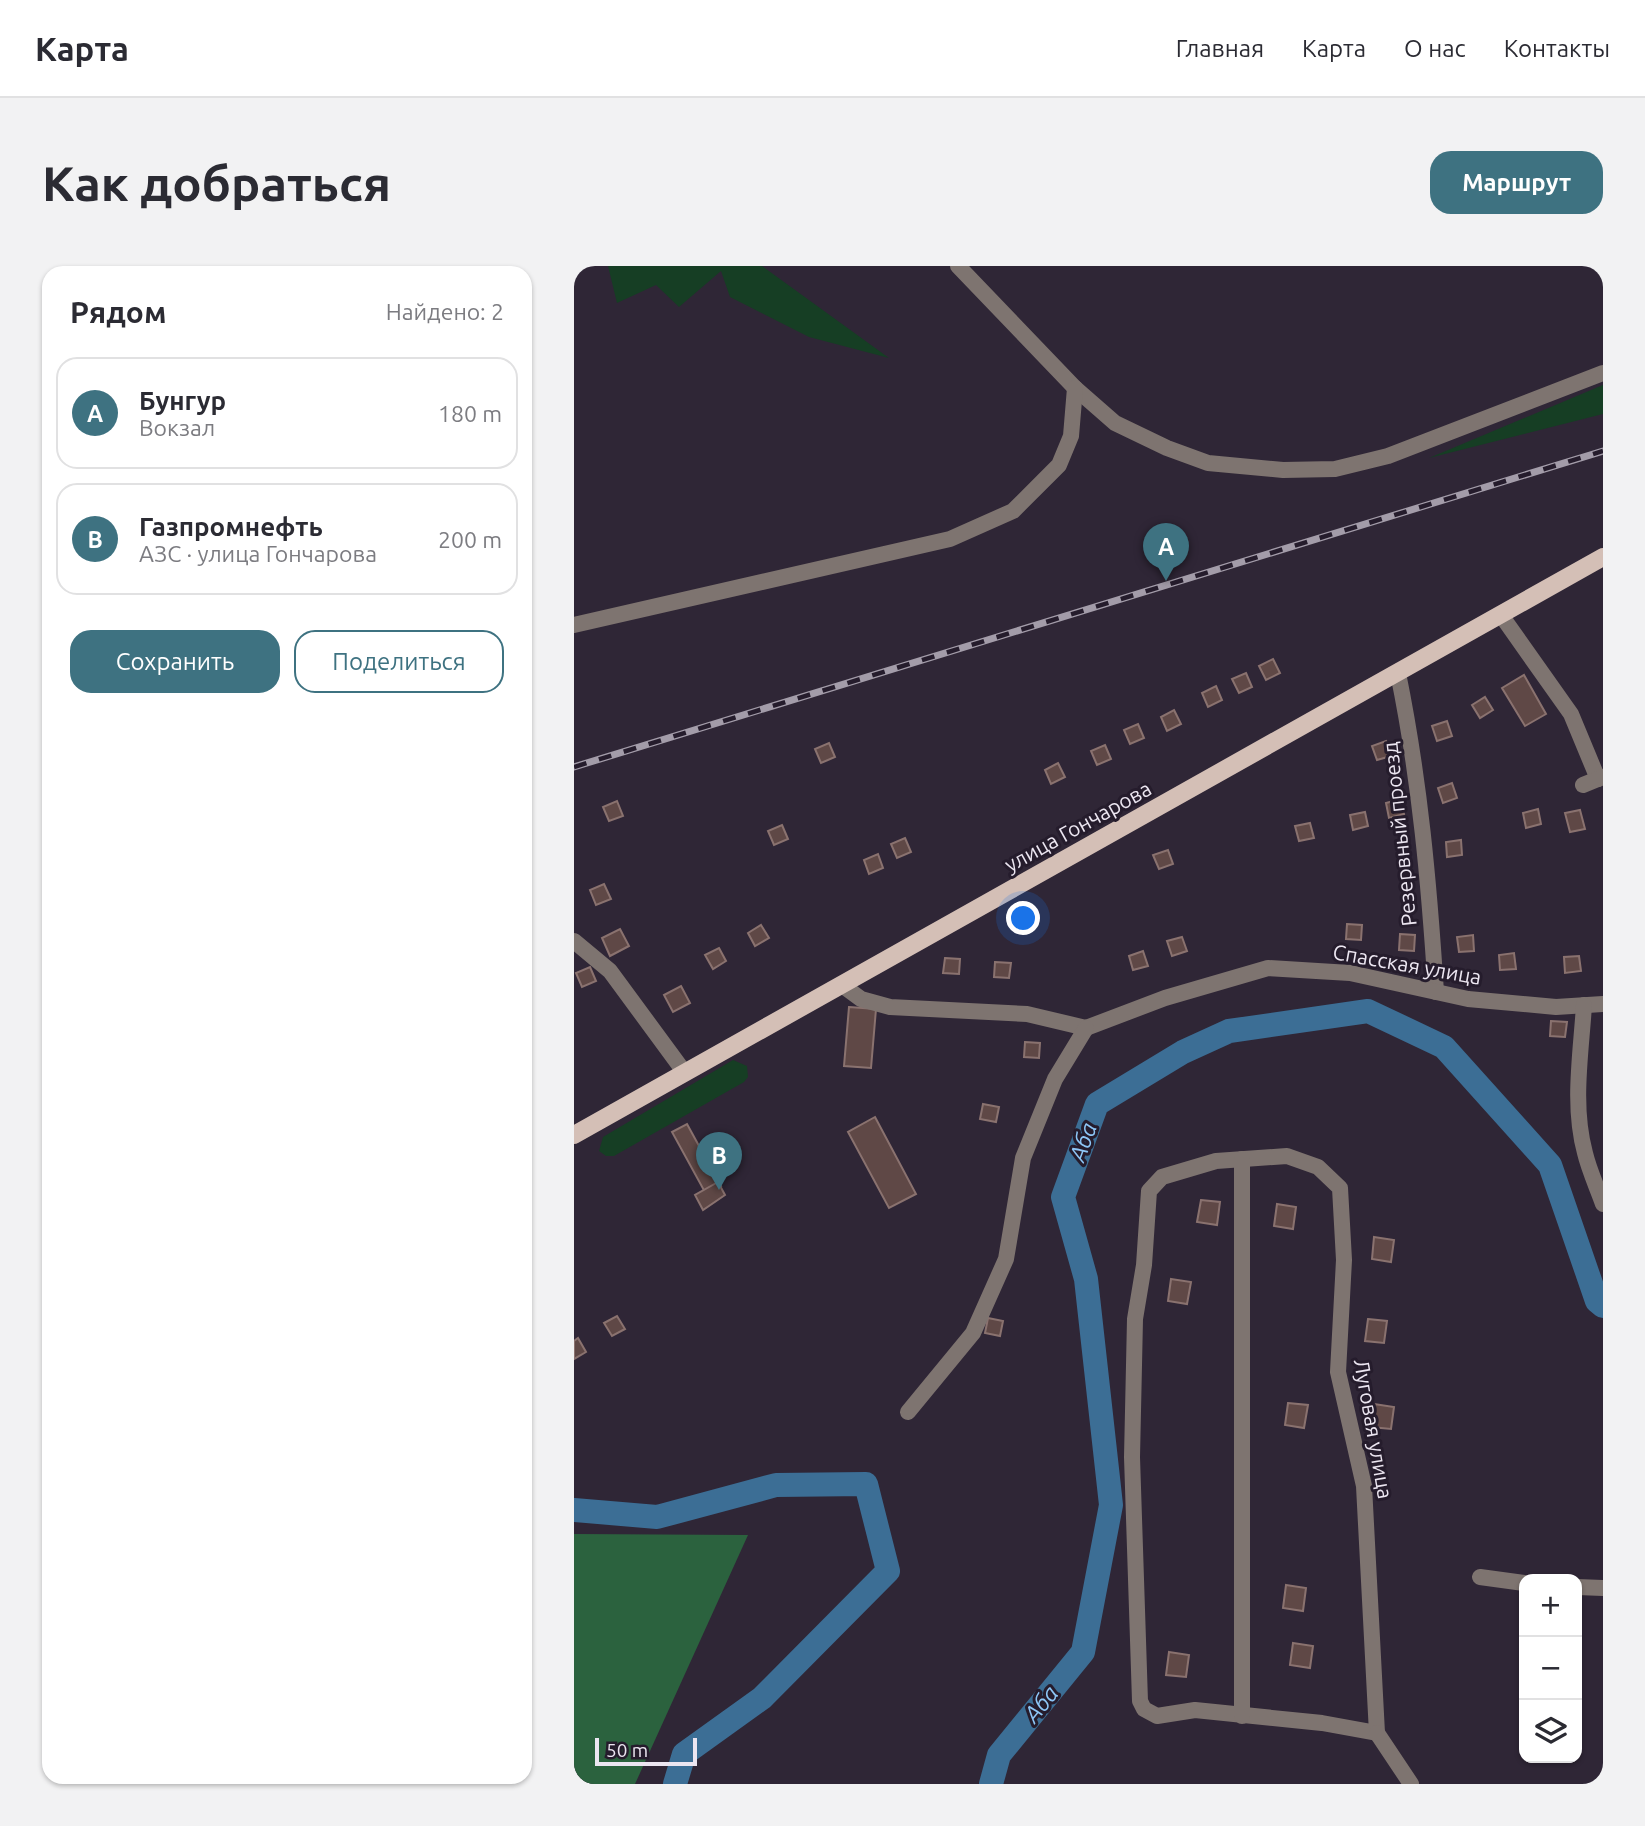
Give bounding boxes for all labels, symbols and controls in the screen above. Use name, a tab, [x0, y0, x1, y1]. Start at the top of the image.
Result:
text: Карта	[35, 30, 129, 67]
text: Главная	[1176, 35, 1264, 62]
text: Карта	[1302, 35, 1366, 62]
text: О нас	[1404, 35, 1466, 62]
text: Контакты	[1504, 35, 1610, 62]
button: Маршрут	[1430, 151, 1603, 214]
text: Как добраться	[42, 155, 391, 210]
text: Рядом	[70, 295, 166, 329]
text: Найдено: 2	[386, 299, 504, 324]
text: Бунгур	[139, 386, 226, 415]
text: A	[87, 401, 103, 426]
text: 180 m	[438, 401, 502, 426]
text: Вокзал	[139, 415, 215, 440]
text: Газпромнефть	[139, 512, 323, 541]
pin: A	[1143, 523, 1189, 581]
text: B	[87, 527, 103, 552]
text: 200 m	[438, 527, 502, 552]
text: АЗС · улица Гончарова	[139, 541, 377, 566]
button: Сохранить	[70, 630, 280, 693]
button: Поделиться	[294, 630, 504, 693]
street label: Резервный проезд	[1377, 741, 1421, 927]
street label: улица Гончарова	[1000, 776, 1155, 876]
your location	[1006, 901, 1040, 935]
street label: Спасская улица	[1331, 939, 1483, 989]
water label: Аба	[1064, 1119, 1101, 1166]
pin: B	[696, 1132, 742, 1190]
street label: Луговая улица	[1350, 1357, 1398, 1501]
map controls	[1519, 1574, 1582, 1763]
button: +	[1519, 1574, 1582, 1637]
button: −	[1519, 1637, 1582, 1700]
water label: Аба	[1018, 1681, 1063, 1728]
button: layers	[1519, 1700, 1582, 1763]
scale bar	[595, 1735, 696, 1767]
text: 50 m	[606, 1739, 648, 1761]

